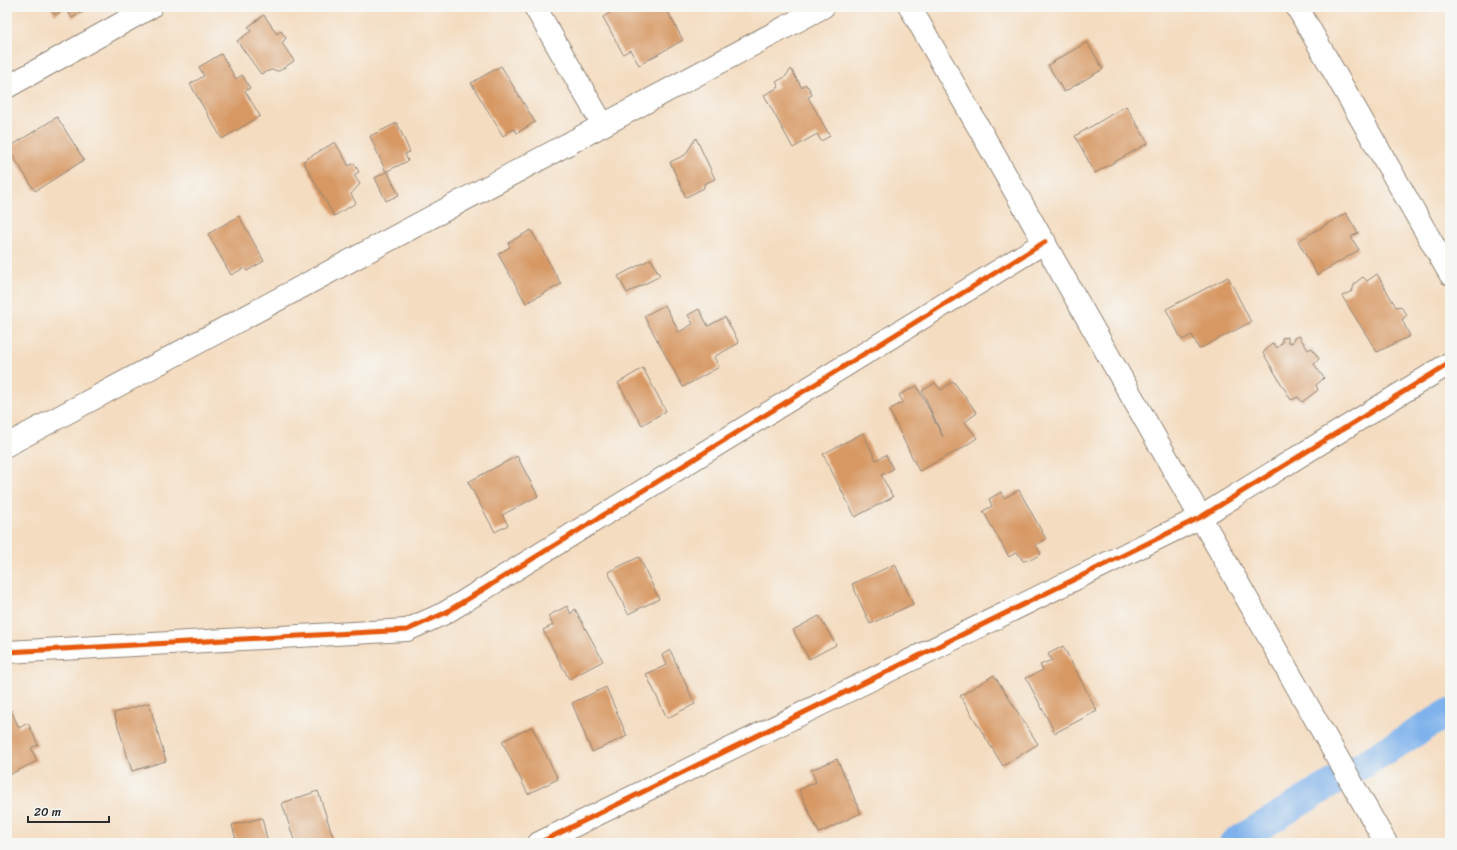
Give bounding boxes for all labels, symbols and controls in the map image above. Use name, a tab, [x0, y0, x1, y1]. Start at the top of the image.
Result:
scale bar	[28, 798, 109, 824]
text: 20 m	[34, 801, 61, 823]

